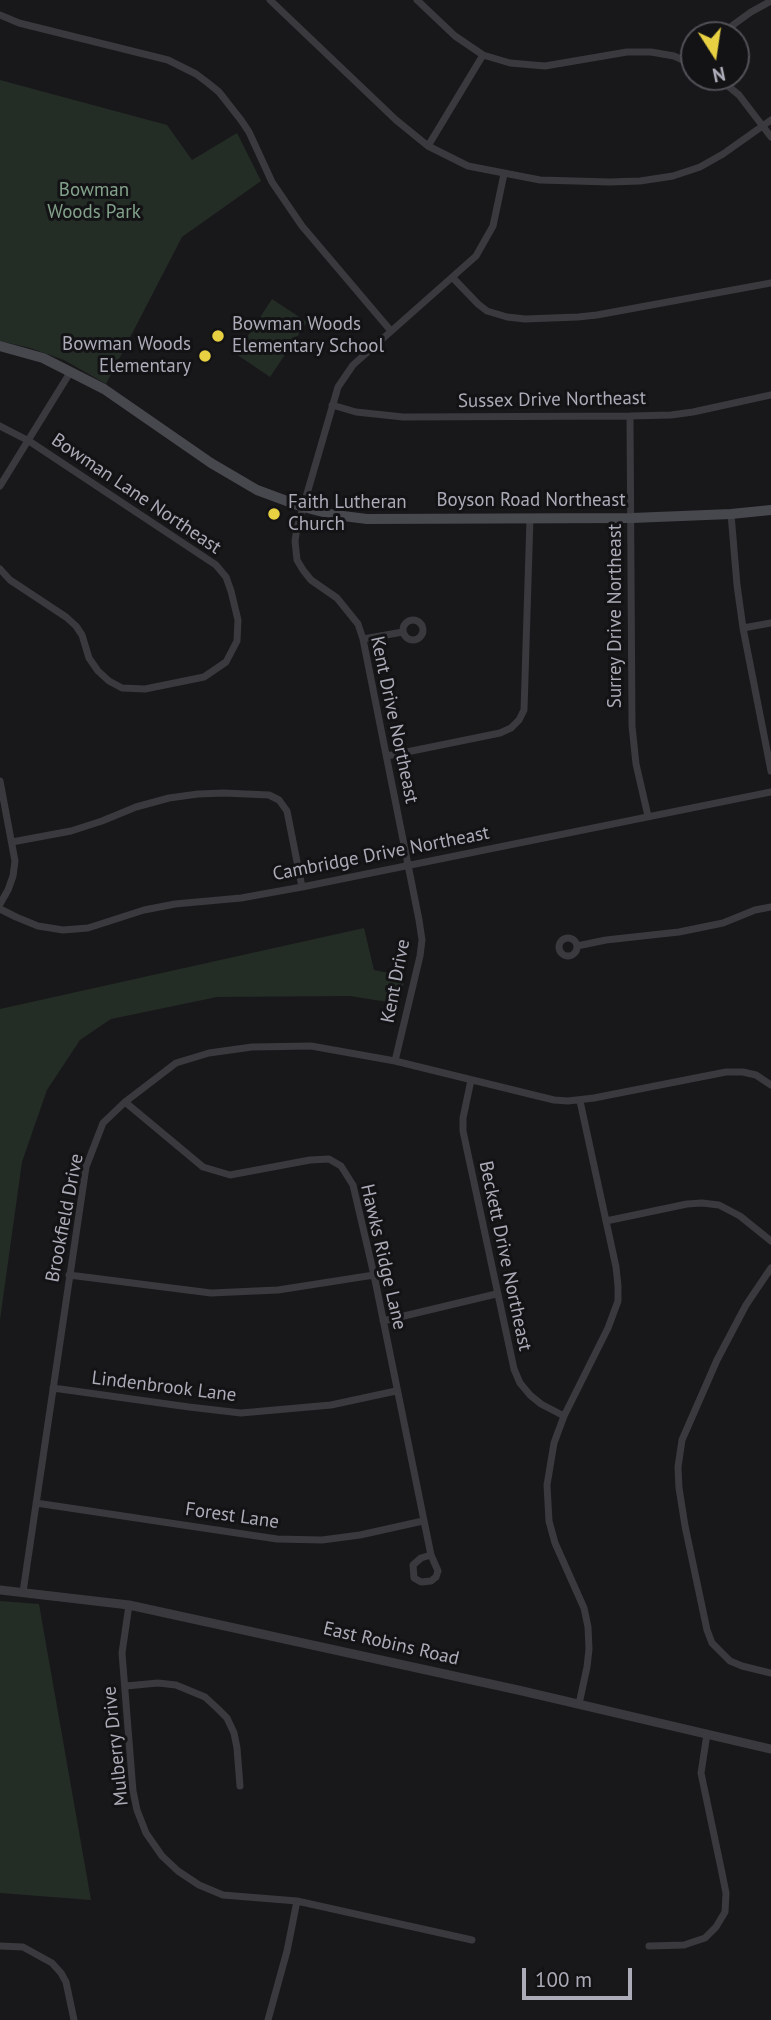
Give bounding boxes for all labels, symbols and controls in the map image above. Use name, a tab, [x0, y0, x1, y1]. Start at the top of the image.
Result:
north arrow	[680, 21, 750, 91]
text: N	[710, 62, 728, 88]
park label: Bowman Woods Park	[47, 180, 141, 224]
place label: Bowman Woods Elementary School	[232, 314, 384, 358]
marker: Bowman Woods Elementary School	[210, 328, 226, 344]
place label: Bowman Woods Elementary	[62, 334, 191, 378]
marker: Bowman Woods Elementary	[197, 348, 213, 364]
street label: Sussex Drive Northeast	[458, 387, 646, 413]
street label: Bowman Lane Northeast	[47, 429, 225, 559]
street label: Boyson Road Northeast	[436, 490, 626, 512]
place label: Faith Lutheran Church	[288, 492, 407, 536]
marker: Faith Lutheran Church	[266, 506, 282, 522]
street label: Surrey Drive Northeast	[605, 524, 627, 708]
street label: Kent Drive Northeast	[365, 634, 423, 806]
street label: Cambridge Drive Northeast	[271, 822, 491, 886]
street label: Kent Drive	[377, 937, 415, 1025]
street label: Brookfield Drive	[41, 1152, 89, 1284]
street label: Beckett Drive Northeast	[474, 1159, 536, 1353]
street label: Hawks Ridge Lane	[355, 1182, 411, 1332]
street label: Lindenbrook Lane	[90, 1367, 238, 1407]
street label: Forest Lane	[184, 1498, 280, 1534]
street label: East Robins Road	[321, 1617, 461, 1671]
street label: Mulberry Drive	[98, 1685, 134, 1807]
scale bar	[526, 1954, 636, 1998]
text: 100 m	[535, 1966, 592, 1993]

